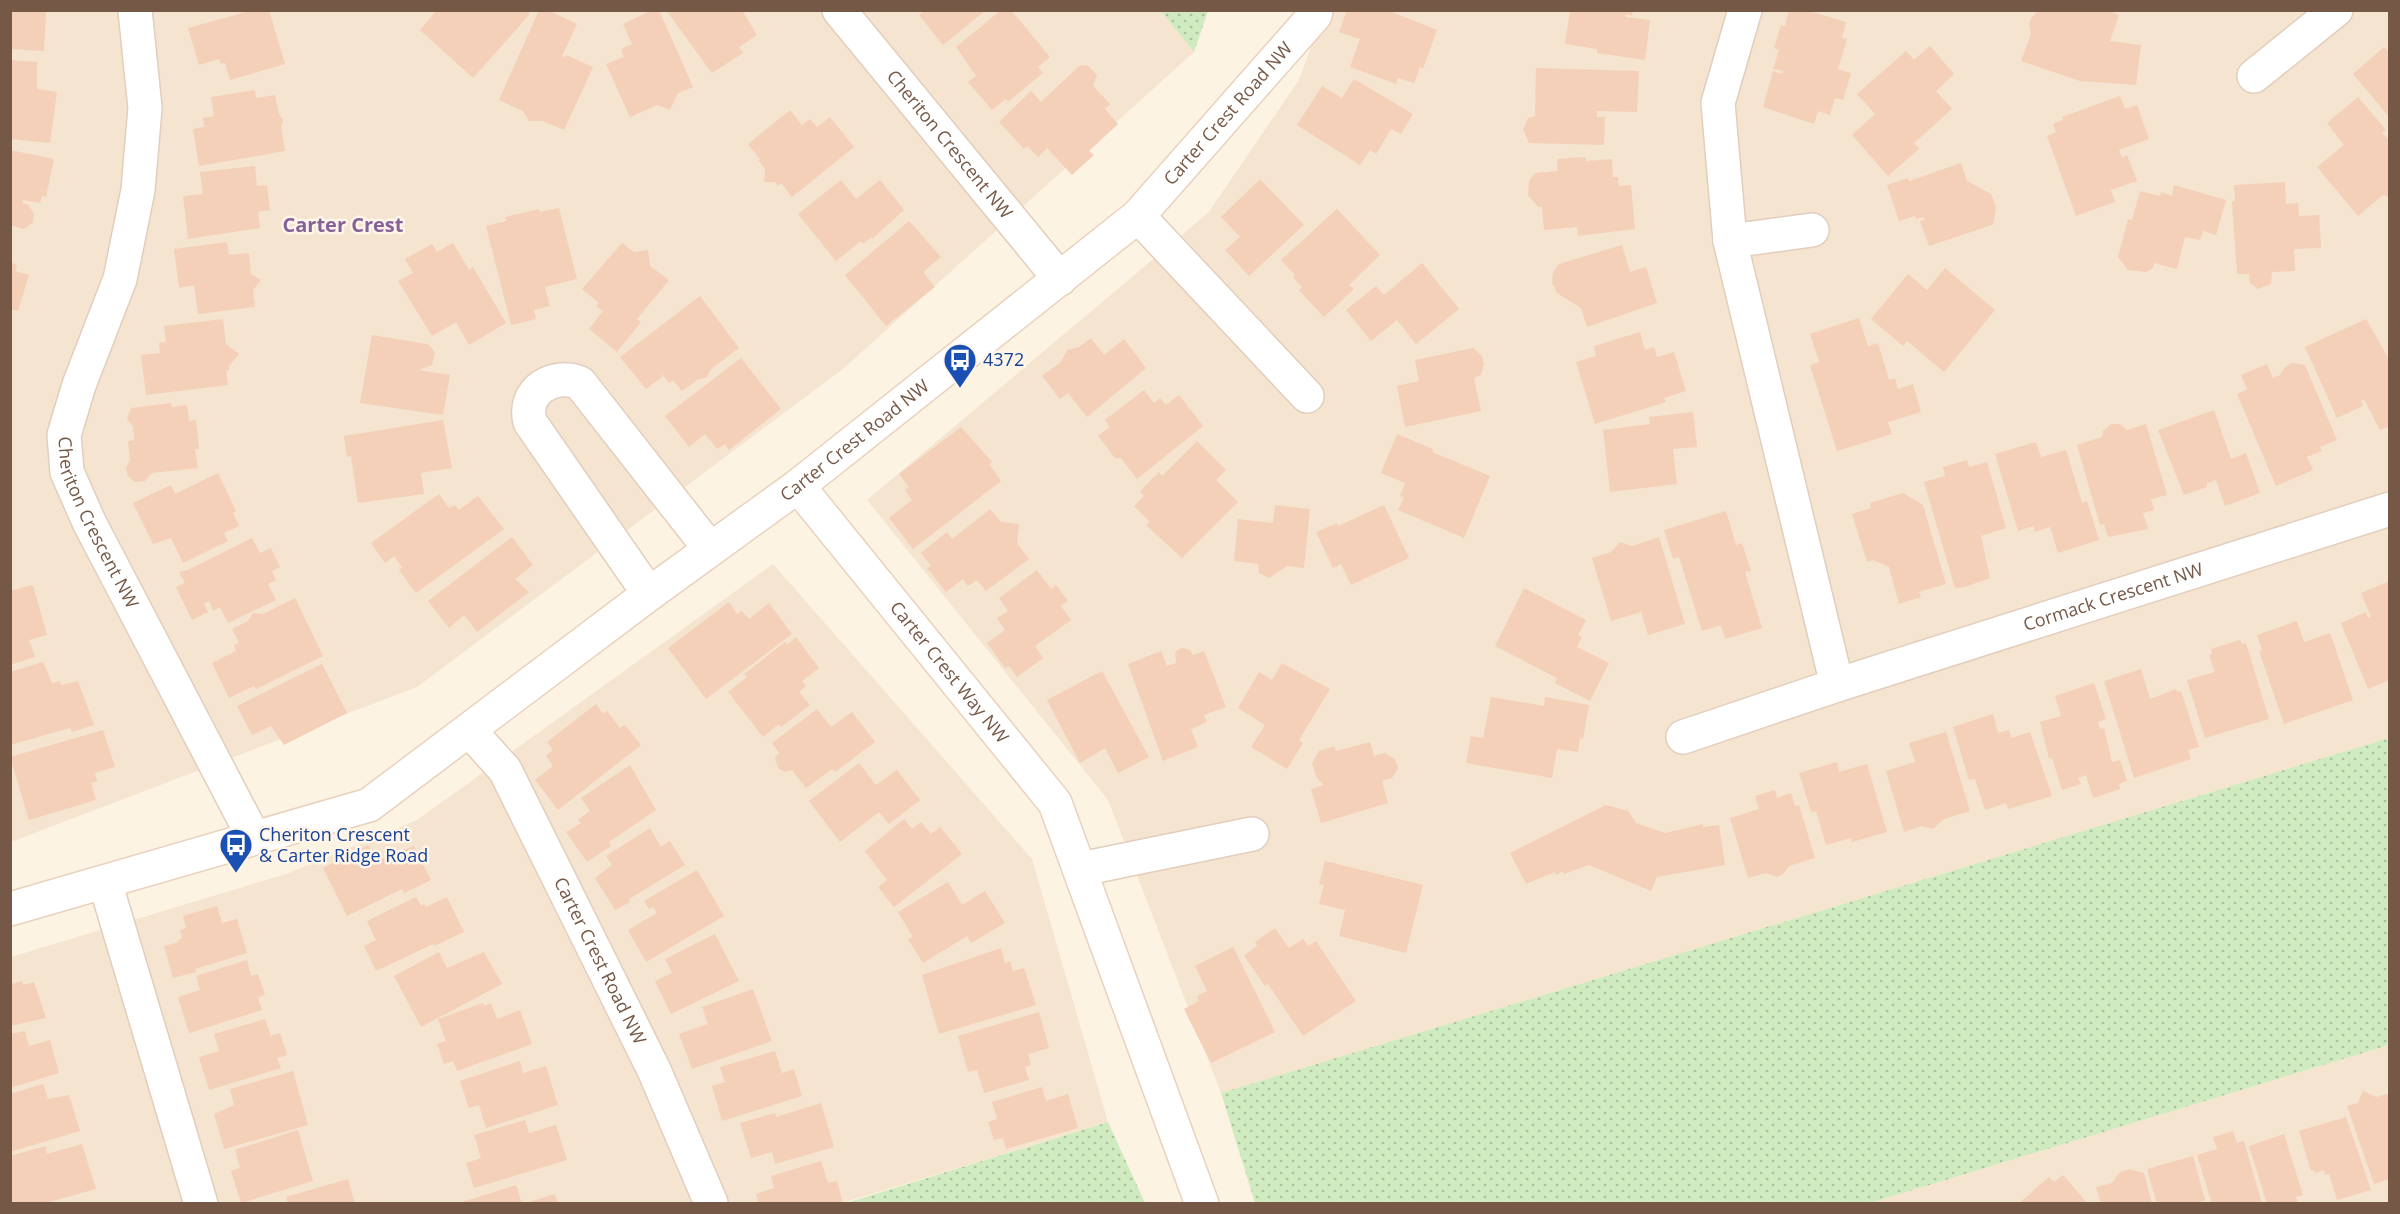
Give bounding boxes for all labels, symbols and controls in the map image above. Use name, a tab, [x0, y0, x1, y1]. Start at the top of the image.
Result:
street label: Carter Crest Road NW	[1158, 36, 1297, 190]
street label: Cheriton Crescent NW	[882, 64, 1019, 224]
district label: Carter Crest	[283, 211, 404, 238]
bus stop icon: 4372	[942, 342, 978, 389]
place label: 4372	[983, 347, 1024, 371]
street label: Carter Crest Road NW	[775, 373, 934, 506]
street label: Cheriton Crescent NW	[53, 436, 145, 612]
street label: Cormack Crescent NW	[2020, 556, 2206, 636]
street label: Carter Crest Way NW	[885, 596, 1015, 748]
place label: Cheriton Crescent & Carter Ridge Road	[259, 822, 428, 867]
bus stop icon: Cheriton Crescent & Carter Ridge Road	[218, 827, 254, 874]
street label: Carter Crest Road NW	[549, 873, 652, 1048]

